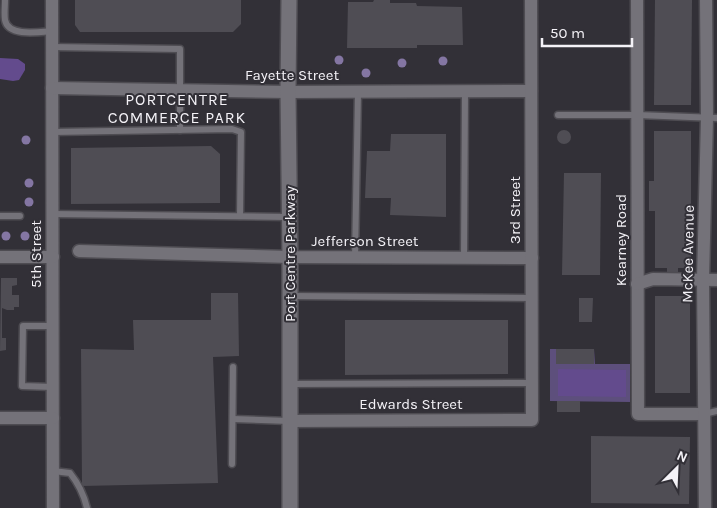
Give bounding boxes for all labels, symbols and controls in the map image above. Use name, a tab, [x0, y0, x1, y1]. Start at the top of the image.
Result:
scale bar	[542, 15, 632, 47]
text: 50 m	[550, 24, 585, 42]
street label: Fayette Street	[245, 66, 339, 84]
district label: PORTCENTRE COMMERCE PARK	[108, 90, 246, 127]
street label: 3rd Street	[506, 176, 524, 244]
street label: Port Centre Parkway	[281, 186, 299, 322]
street label: Kearney Road	[612, 194, 630, 286]
street label: McKee Avenue	[678, 205, 698, 303]
street label: 5th Street	[27, 220, 45, 288]
street label: Jefferson Street	[311, 232, 419, 250]
street label: Edwards Street	[359, 395, 463, 413]
north arrow	[652, 443, 702, 493]
text: N	[674, 447, 690, 466]

